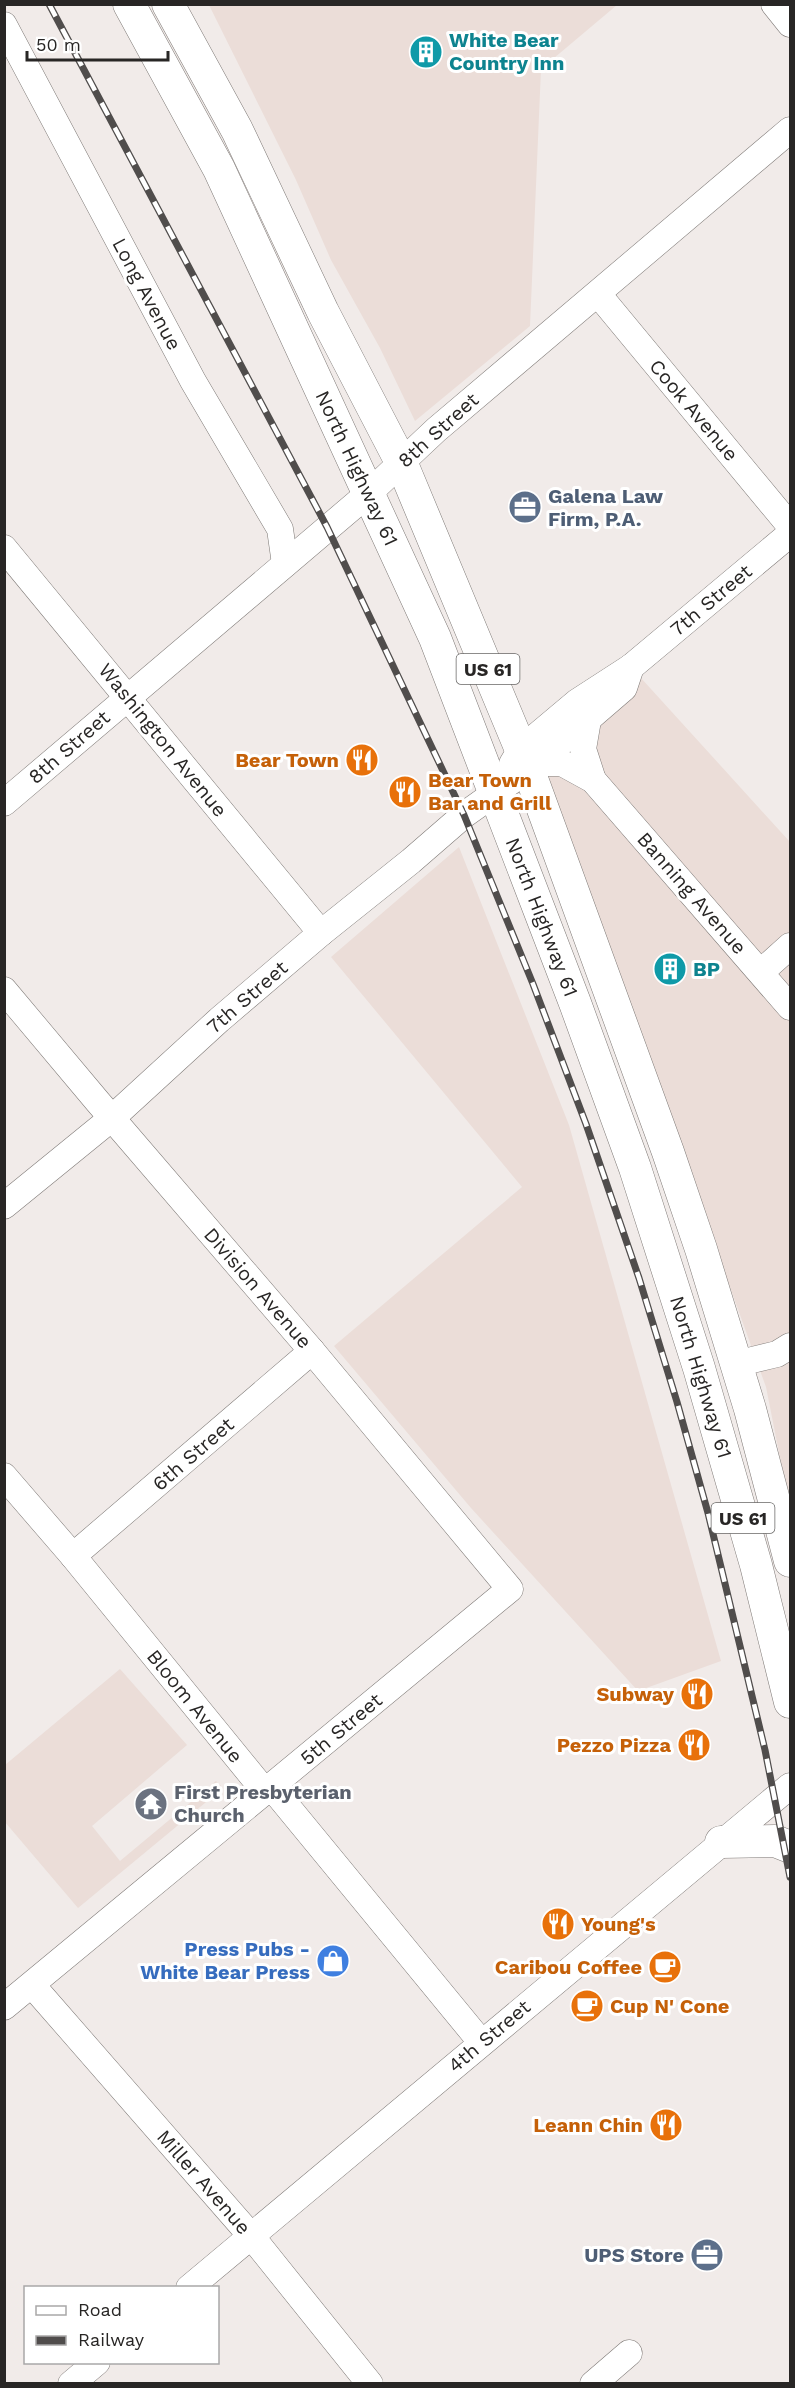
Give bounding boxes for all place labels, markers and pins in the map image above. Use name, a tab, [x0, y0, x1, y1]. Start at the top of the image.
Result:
place label: White Bear Country Inn	[449, 28, 564, 75]
building icon: White Bear Country Inn	[408, 34, 444, 70]
place label: Galena Law Firm, P.A.	[548, 484, 663, 531]
office icon: Galena Law Firm, P.A.	[507, 489, 543, 525]
restaurant icon: Bear Town	[344, 742, 380, 778]
place label: Bear Town	[235, 748, 339, 772]
place label: Bear Town Bar and Grill	[428, 768, 552, 815]
restaurant icon: Bear Town Bar and Grill	[387, 774, 423, 810]
building icon: BP	[652, 951, 688, 987]
place label: BP	[693, 957, 720, 981]
restaurant icon: Subway	[679, 1676, 715, 1712]
place label: Subway	[596, 1682, 675, 1706]
restaurant icon: Pezzo Pizza	[676, 1727, 712, 1763]
place label: Pezzo Pizza	[557, 1733, 671, 1757]
place label: First Presbyterian Church	[174, 1780, 352, 1827]
temple icon: First Presbyterian Church	[133, 1786, 169, 1822]
restaurant icon: Young's	[540, 1906, 576, 1942]
place label: Young's	[581, 1912, 656, 1936]
place label: Press Pubs - White Bear Press	[140, 1937, 310, 1984]
shop icon: Press Pubs - White Bear Press	[315, 1943, 351, 1979]
cafe icon: Caribou Coffee	[647, 1949, 683, 1985]
place label: Caribou Coffee	[495, 1955, 642, 1979]
cafe icon: Cup N' Cone	[569, 1988, 605, 2024]
place label: Cup N' Cone	[610, 1994, 729, 2018]
restaurant icon: Leann Chin	[648, 2107, 684, 2143]
place label: Leann Chin	[533, 2113, 643, 2137]
office icon: UPS Store	[689, 2237, 725, 2273]
place label: UPS Store	[584, 2243, 684, 2267]

